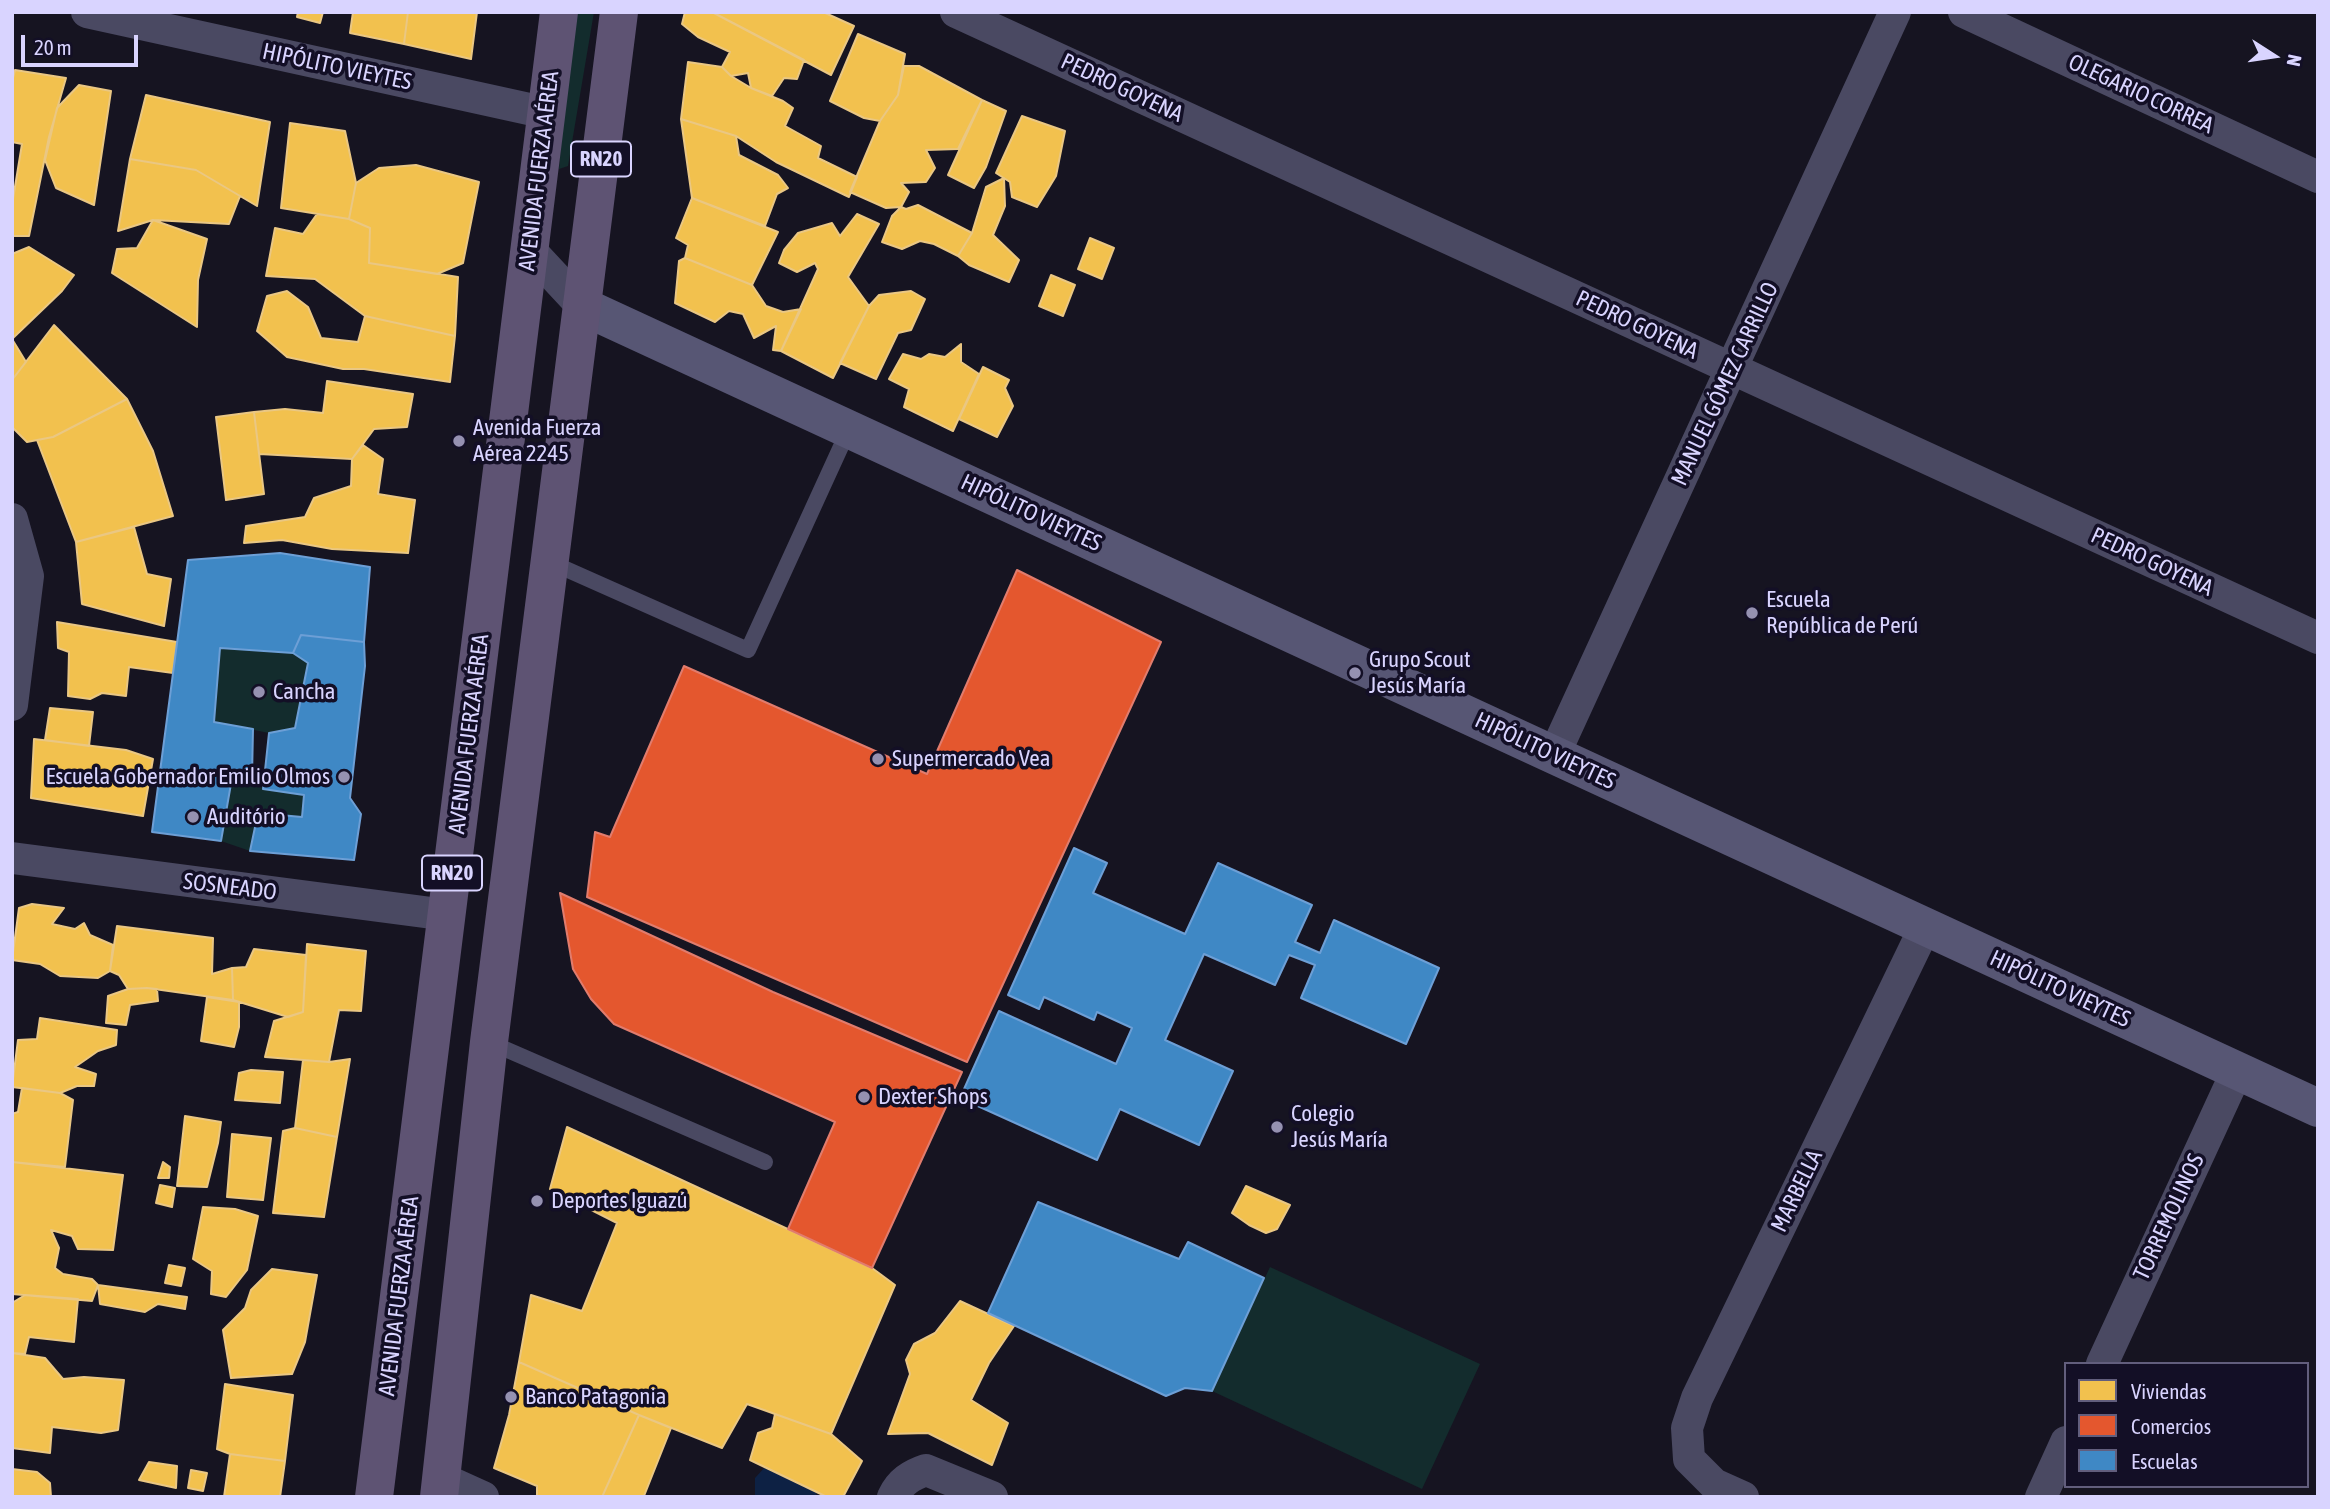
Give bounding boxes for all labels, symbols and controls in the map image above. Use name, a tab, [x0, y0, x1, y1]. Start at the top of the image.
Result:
scale bar	[24, 21, 142, 65]
north arrow	[2239, 21, 2309, 91]
text: 20 m	[34, 35, 72, 59]
street label: HIPÓLITO VIEYTES	[260, 38, 414, 96]
street label: PEDRO GOYENA	[1057, 48, 1187, 128]
street label: OLEGARIO CORREA	[2064, 48, 2218, 140]
text: N	[2283, 53, 2306, 68]
street label: AVENIDA FUERZA AÉREA	[513, 69, 565, 273]
road number: RN20	[571, 142, 631, 176]
street label: MANUEL GÓMEZ CARRILLO	[1666, 278, 1784, 490]
street label: PEDRO GOYENA	[1572, 285, 1702, 365]
place label: Avenida Fuerza Aérea 2245	[473, 414, 602, 468]
marker: Avenida Fuerza Aérea 2245	[451, 433, 467, 449]
street label: HIPÓLITO VIEYTES	[956, 468, 1106, 558]
street label: PEDRO GOYENA	[2087, 522, 2217, 602]
place label: Escuela República de Perú	[1766, 586, 1918, 640]
marker: Escuela República de Perú	[1744, 605, 1760, 621]
street label: AVENIDA FUERZA AÉREA	[443, 632, 495, 836]
place label: Grupo Scout Jesús María	[1369, 646, 1471, 700]
marker: Grupo Scout Jesús María	[1347, 665, 1363, 681]
place label: Cancha	[273, 678, 336, 706]
marker: Cancha	[251, 684, 267, 700]
street label: HIPÓLITO VIEYTES	[1470, 706, 1620, 796]
place label: Supermercado Vea	[892, 745, 1050, 773]
marker: Supermercado Vea	[870, 751, 886, 767]
place label: Escuela Gobernador Emilio Olmos	[45, 763, 330, 791]
marker: Escuela Gobernador Emilio Olmos	[336, 769, 352, 785]
place label: Auditório	[207, 803, 286, 831]
marker: Auditório	[185, 809, 201, 825]
road number: RN20	[422, 856, 482, 890]
street label: SOSNEADO	[182, 868, 278, 906]
street label: HIPÓLITO VIEYTES	[1985, 944, 2135, 1034]
place label: Dexter Shops	[878, 1083, 988, 1111]
marker: Dexter Shops	[856, 1089, 872, 1105]
place label: Colegio Jesús María	[1291, 1100, 1388, 1154]
marker: Colegio Jesús María	[1269, 1119, 1285, 1135]
street label: MARBELLA	[1765, 1145, 1829, 1237]
street label: TORREMOLINOS	[2128, 1149, 2210, 1285]
place label: Deportes Iguazú	[551, 1187, 688, 1215]
marker: Deportes Iguazú	[529, 1193, 545, 1209]
street label: AVENIDA FUERZA AÉREA	[373, 1194, 425, 1398]
legend	[2064, 1362, 2309, 1488]
text: Viviendas	[2131, 1379, 2206, 1403]
place label: Banco Patagonia	[525, 1383, 666, 1411]
marker: Banco Patagonia	[503, 1389, 519, 1405]
text: Comercios	[2131, 1414, 2211, 1438]
text: Escuelas	[2131, 1449, 2198, 1473]

